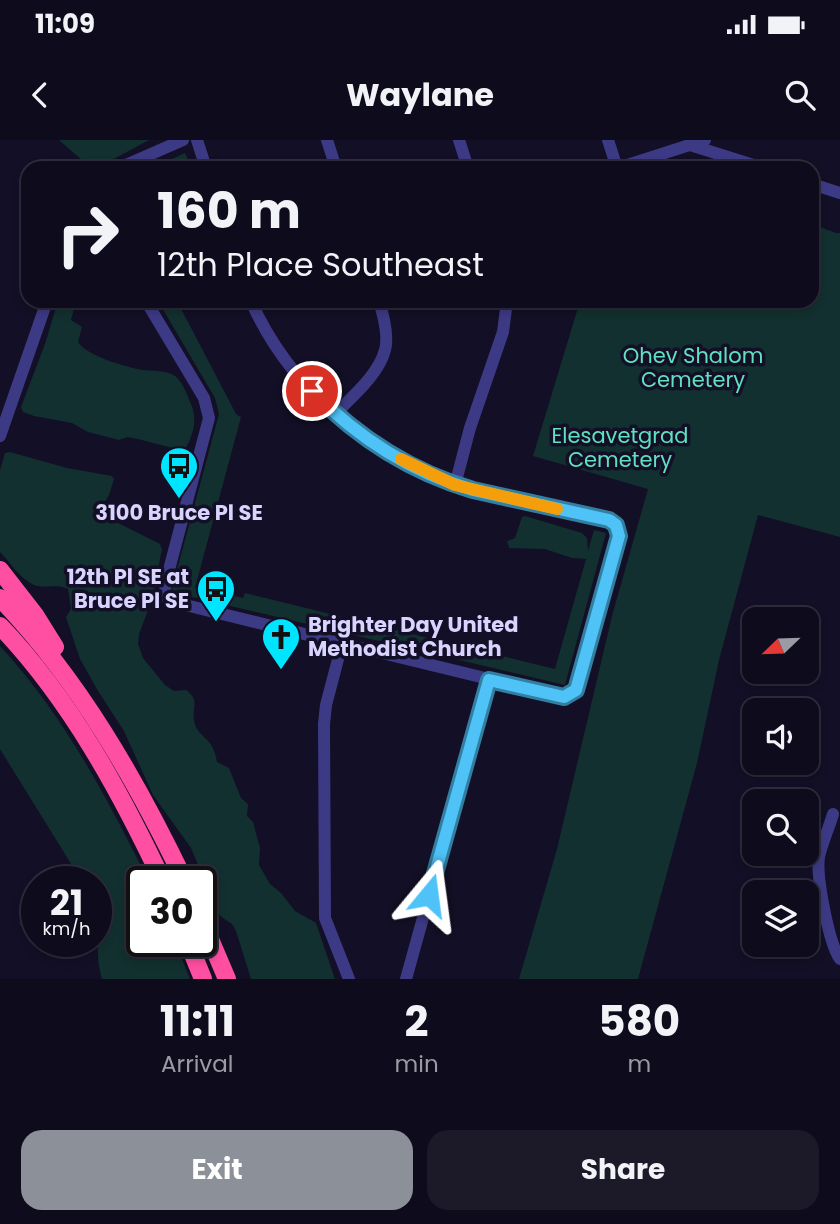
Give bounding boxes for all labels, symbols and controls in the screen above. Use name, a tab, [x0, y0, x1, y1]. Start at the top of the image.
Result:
text: 11:09	[35, 6, 95, 42]
text: Waylane	[346, 72, 494, 117]
icon: back	[21, 76, 59, 114]
icon: search	[781, 76, 819, 114]
text: 160 m	[157, 177, 301, 245]
icon: right	[42, 189, 133, 280]
text: 12th Place Southeast	[157, 242, 484, 287]
park label: Ohev Shalom Cemetery	[623, 341, 763, 394]
pin	[282, 361, 342, 421]
icon: arrive	[293, 372, 331, 410]
park label: Elesavetgrad Cemetery	[552, 421, 688, 474]
bus stop icon: 3100 Bruce Pl SE	[158, 445, 200, 500]
place label: 3100 Bruce Pl SE	[95, 498, 263, 527]
place label: 12th Pl SE at Bruce Pl SE	[67, 562, 189, 615]
bus stop icon: 12th Pl SE at Bruce Pl SE	[195, 568, 237, 623]
north arrow	[742, 607, 819, 684]
map controls	[742, 607, 819, 957]
place label: Brighter Day United Methodist Church	[308, 610, 518, 663]
church icon: Brighter Day United Methodist Church	[260, 616, 302, 671]
button: sound	[742, 698, 819, 775]
button: search	[742, 789, 819, 866]
position arrow	[392, 858, 466, 932]
speed limit sign: 30	[126, 866, 217, 957]
text: 21	[50, 878, 83, 927]
button: layers	[742, 880, 819, 957]
text: km/h	[43, 916, 90, 941]
text: 11:11	[160, 992, 235, 1051]
text: 2	[405, 992, 429, 1051]
text: 580	[598, 992, 680, 1051]
text: Arrival	[161, 1048, 233, 1080]
text: min	[395, 1048, 439, 1080]
text: m	[627, 1048, 651, 1080]
button: Exit	[21, 1130, 413, 1210]
button: Share	[427, 1130, 819, 1210]

